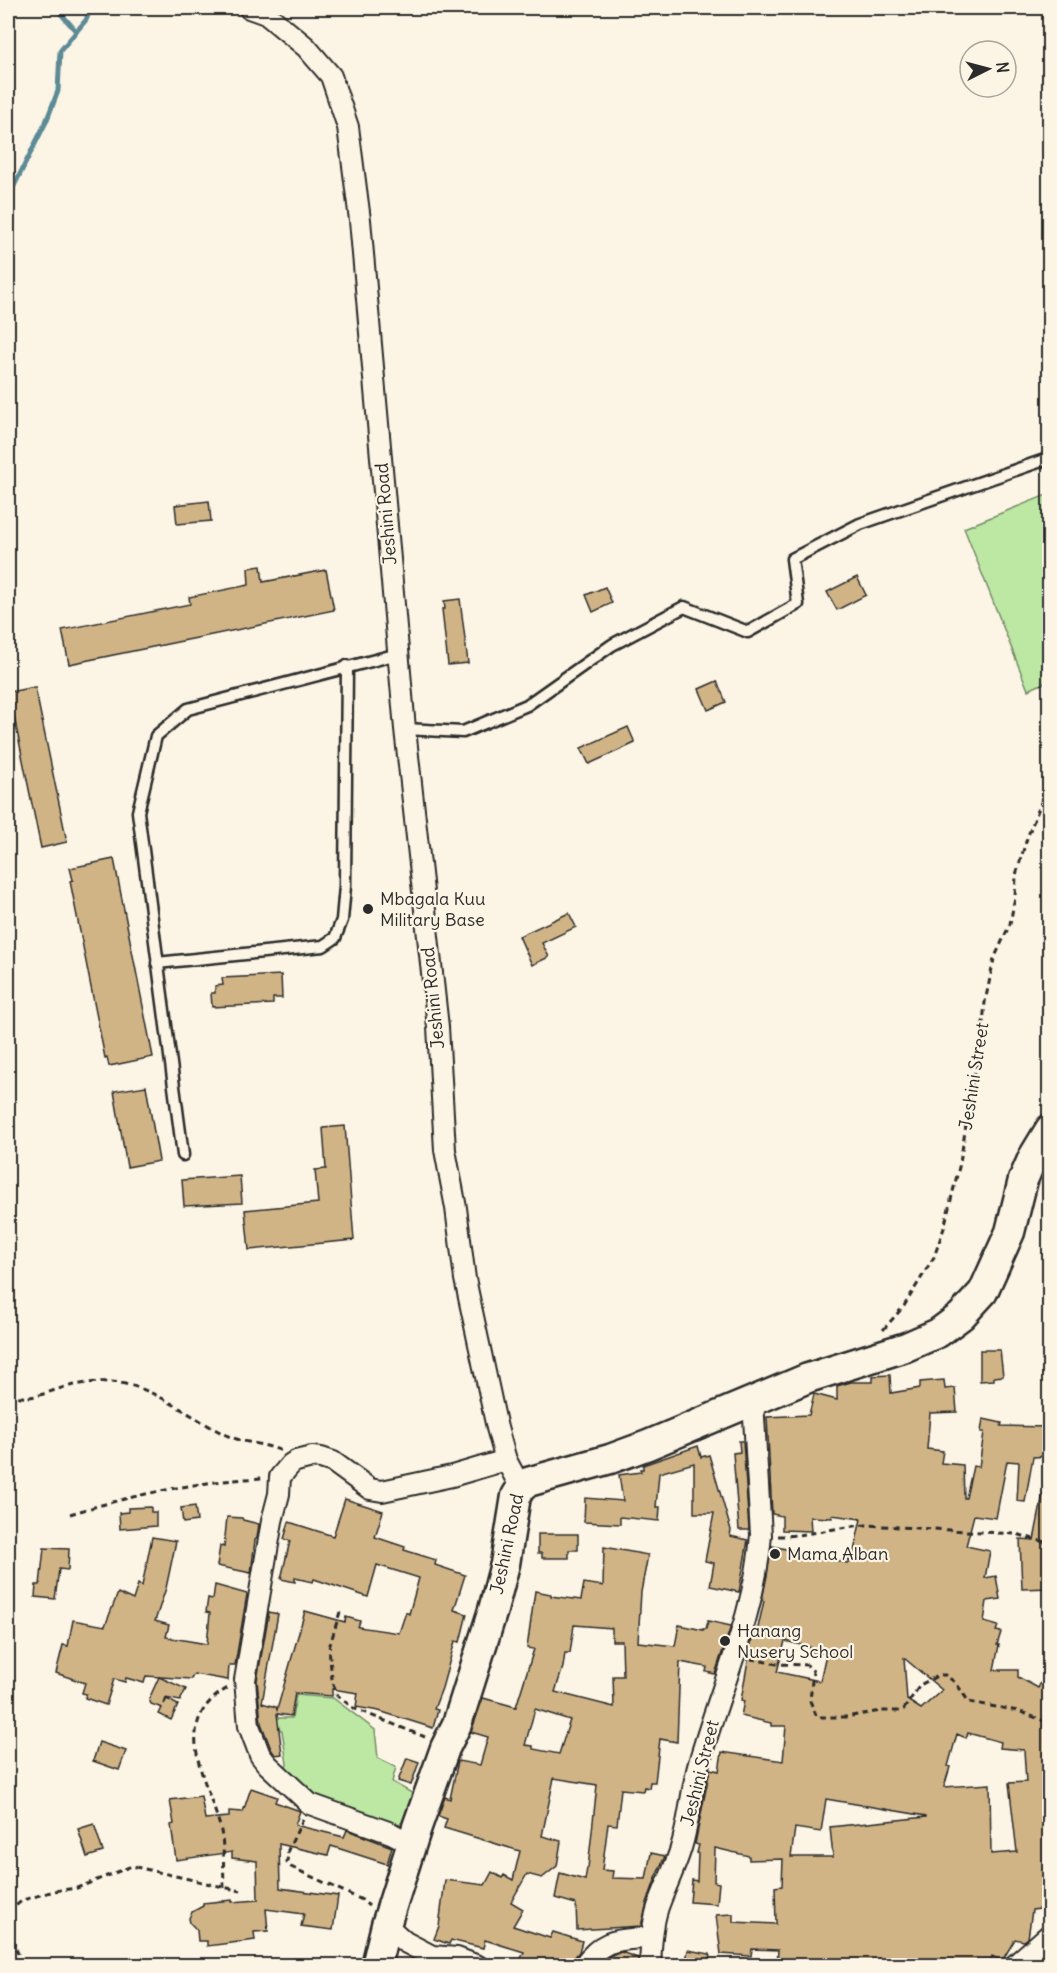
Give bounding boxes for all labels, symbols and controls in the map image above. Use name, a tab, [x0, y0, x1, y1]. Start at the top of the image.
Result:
north arrow	[958, 39, 1018, 99]
text: N	[992, 61, 1013, 74]
street label: Jeshini Road	[370, 462, 401, 566]
place label: Mbagala Kuu Military Base	[380, 887, 485, 931]
marker: Mbagala Kuu Military Base	[361, 902, 375, 916]
street label: Jeshini Road	[416, 946, 449, 1050]
street label: Jeshini Street	[954, 1021, 993, 1131]
street label: Jeshini Road	[485, 1491, 528, 1596]
place label: Mama Alban	[787, 1542, 888, 1565]
marker: Mama Alban	[768, 1547, 782, 1561]
place label: Hanang Nusery School	[737, 1619, 853, 1663]
marker: Hanang Nusery School	[718, 1634, 732, 1648]
street label: Jeshini Street	[675, 1718, 724, 1828]

